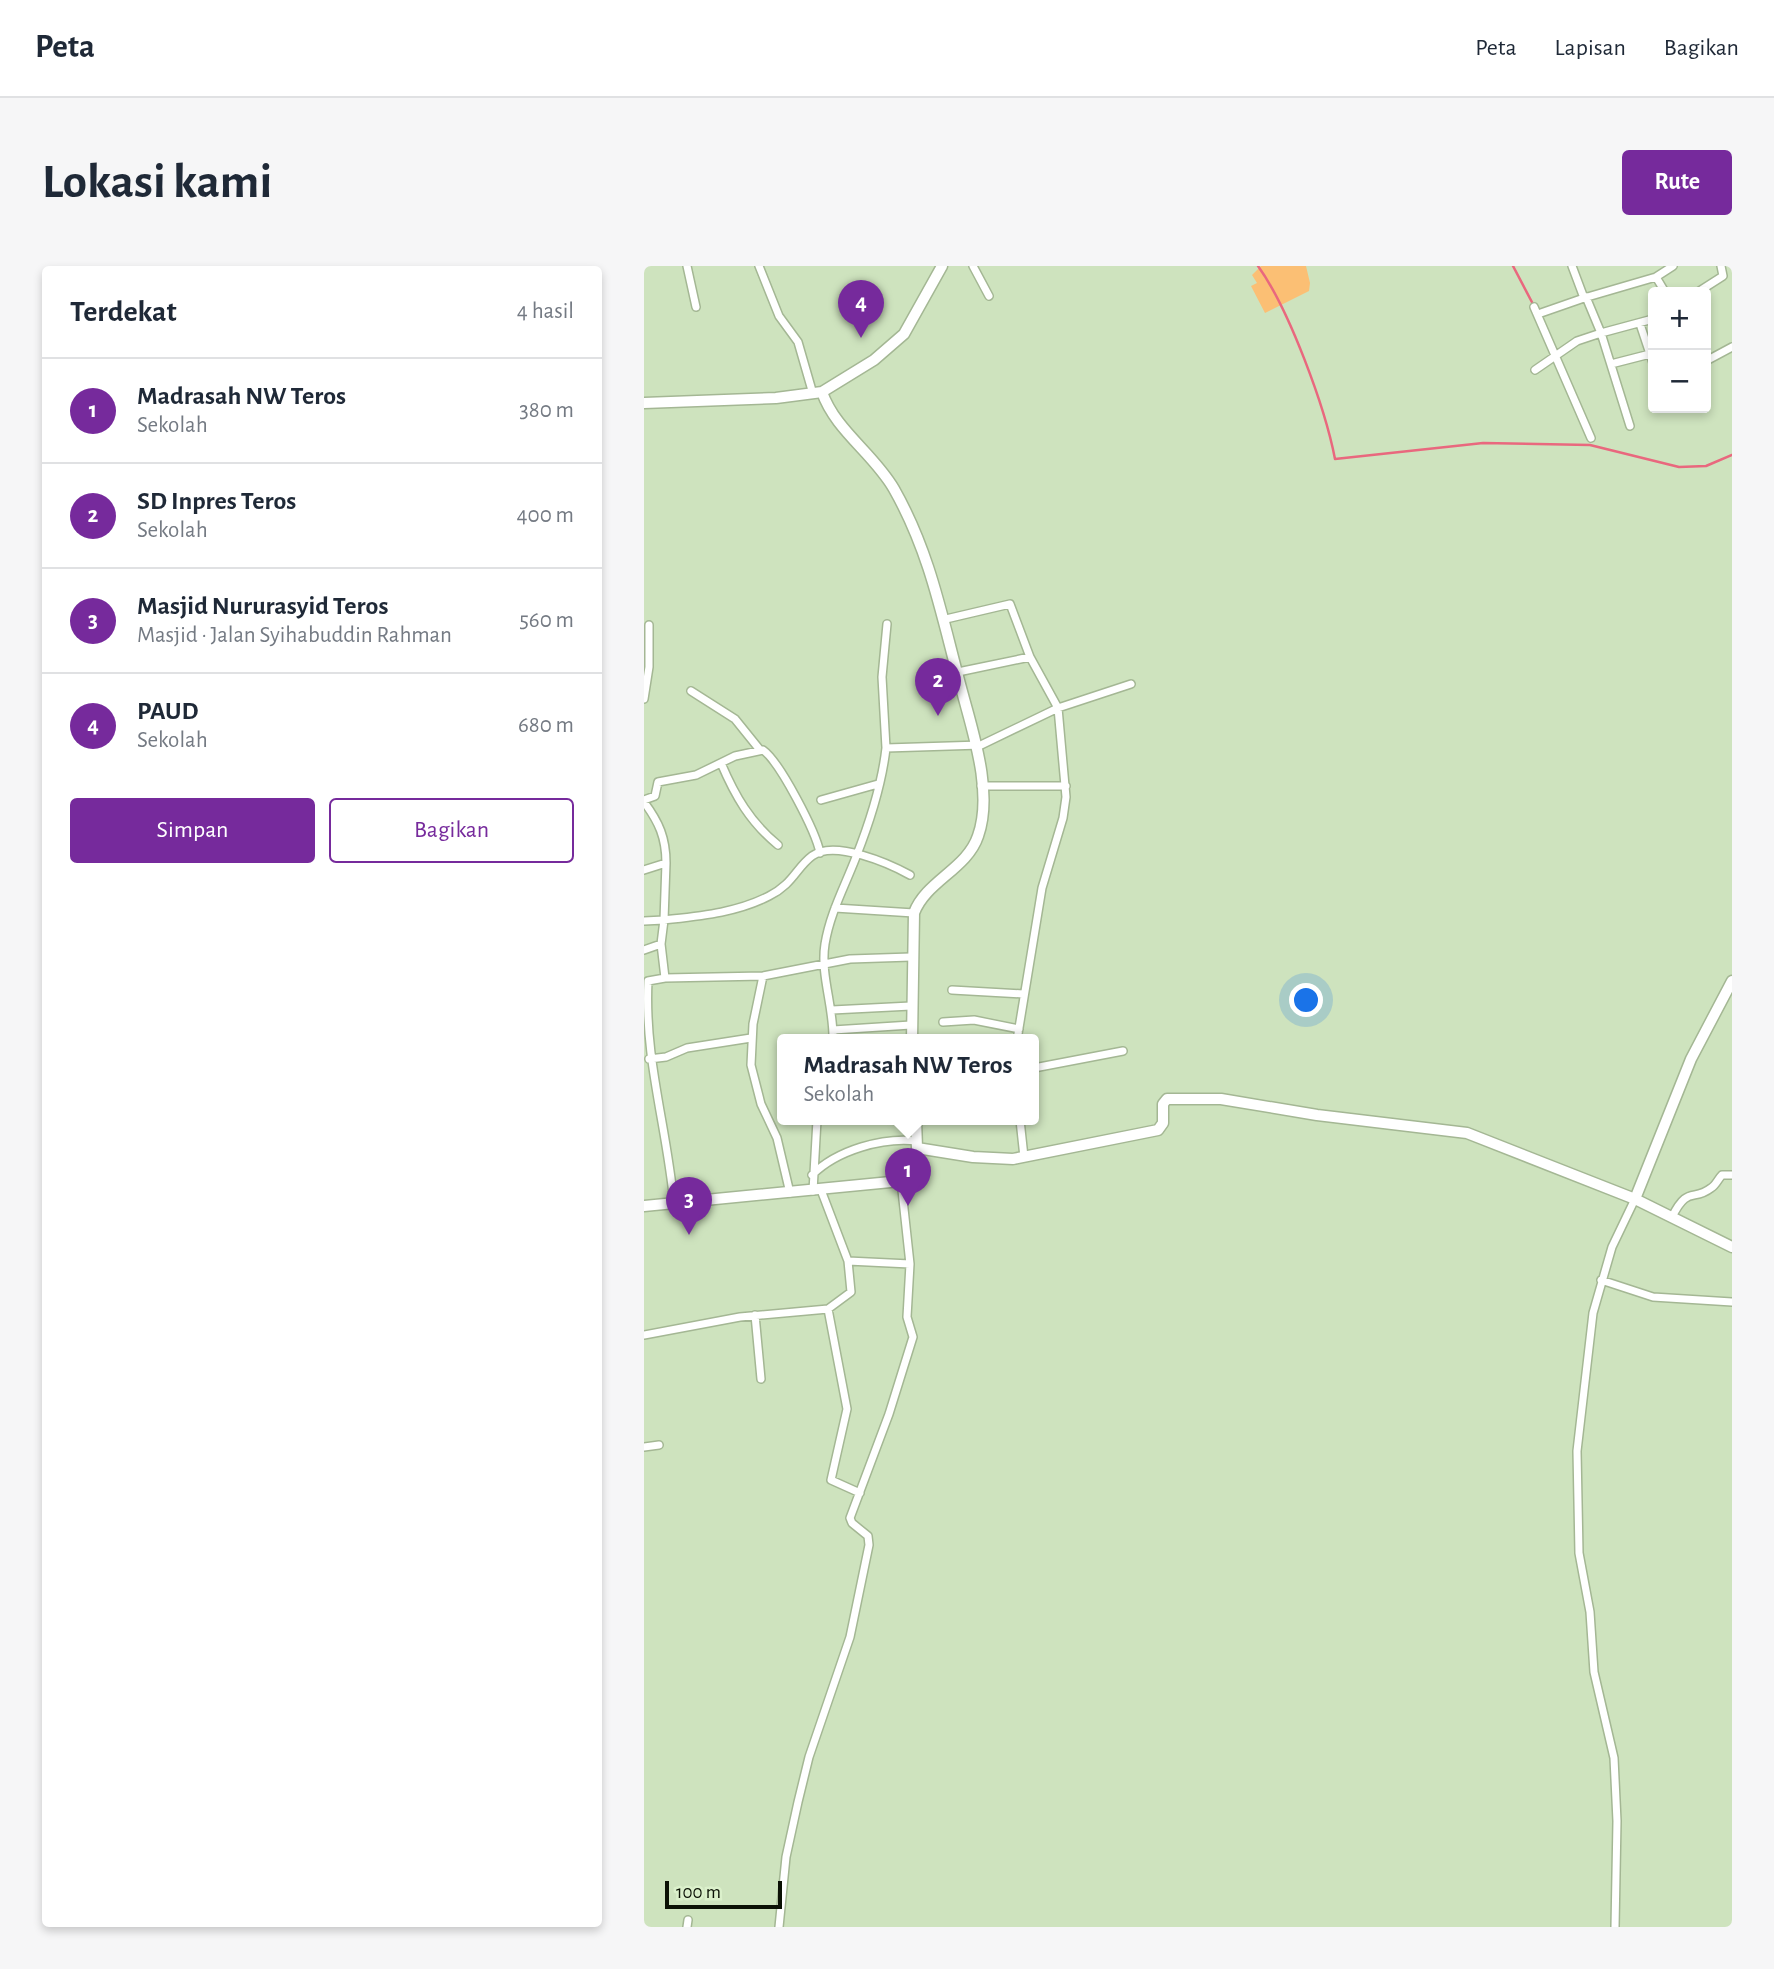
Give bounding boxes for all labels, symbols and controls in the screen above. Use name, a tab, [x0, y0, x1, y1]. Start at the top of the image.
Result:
text: Peta	[35, 31, 95, 64]
text: Peta	[1475, 36, 1517, 60]
text: Lapisan	[1555, 36, 1626, 60]
text: Bagikan	[1664, 36, 1739, 60]
button: Rute	[1622, 150, 1732, 215]
text: Lokasi kami	[42, 158, 272, 207]
pin: 4	[838, 280, 884, 338]
map controls	[1648, 287, 1711, 413]
button: +	[1648, 287, 1711, 350]
text: Terdekat	[70, 297, 177, 327]
text: 4 hasil	[517, 300, 574, 323]
button: −	[1648, 350, 1711, 413]
text: Madrasah NW Teros	[137, 383, 346, 409]
text: 1	[89, 399, 97, 422]
text: 380 m	[519, 399, 574, 422]
text: Sekolah	[137, 414, 208, 437]
text: SD Inpres Teros	[137, 488, 296, 514]
text: 2	[88, 504, 98, 527]
text: 400 m	[516, 504, 574, 527]
text: Sekolah	[137, 519, 208, 542]
text: Masjid Nururasyid Teros	[137, 593, 388, 619]
text: 3	[88, 609, 98, 632]
text: 560 m	[519, 609, 574, 632]
text: Masjid · Jalan Syihabuddin Rahman	[137, 624, 452, 647]
pin: 2	[915, 658, 961, 716]
text: PAUD	[137, 698, 199, 724]
text: 4	[87, 714, 99, 737]
text: 680 m	[518, 714, 574, 737]
text: Sekolah	[137, 729, 208, 752]
button: Simpan	[70, 798, 315, 863]
button: Bagikan	[329, 798, 574, 863]
your location	[1289, 983, 1323, 1017]
popup	[777, 1034, 1039, 1125]
text: Madrasah NW Teros	[803, 1052, 1013, 1078]
text: Sekolah	[803, 1083, 874, 1106]
pin: 1	[885, 1148, 931, 1206]
pin: 3	[666, 1177, 712, 1235]
scale bar	[665, 1878, 782, 1910]
text: 100 m	[676, 1883, 721, 1902]

